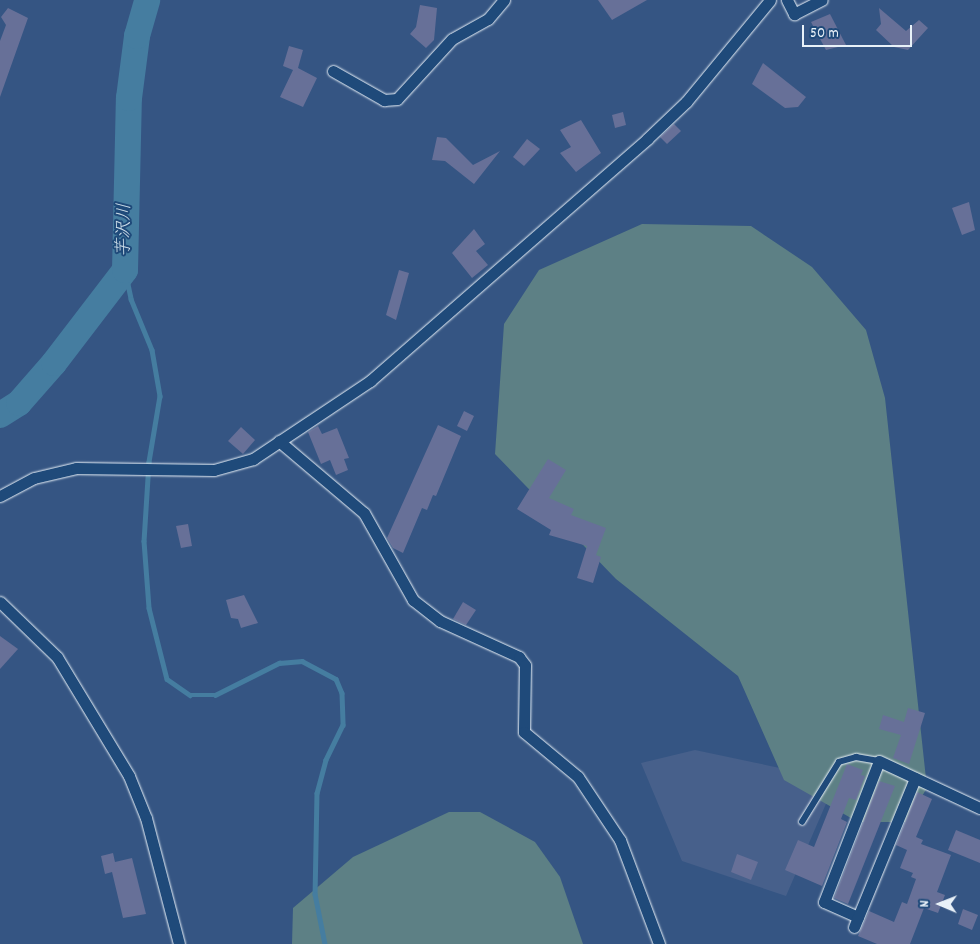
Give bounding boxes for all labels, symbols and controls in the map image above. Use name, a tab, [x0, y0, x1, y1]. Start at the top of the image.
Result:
scale bar	[805, 15, 915, 47]
text: 50 m	[810, 23, 839, 45]
water label: 芋沢川	[115, 203, 137, 257]
north arrow	[915, 879, 965, 929]
text: N	[915, 900, 935, 907]

